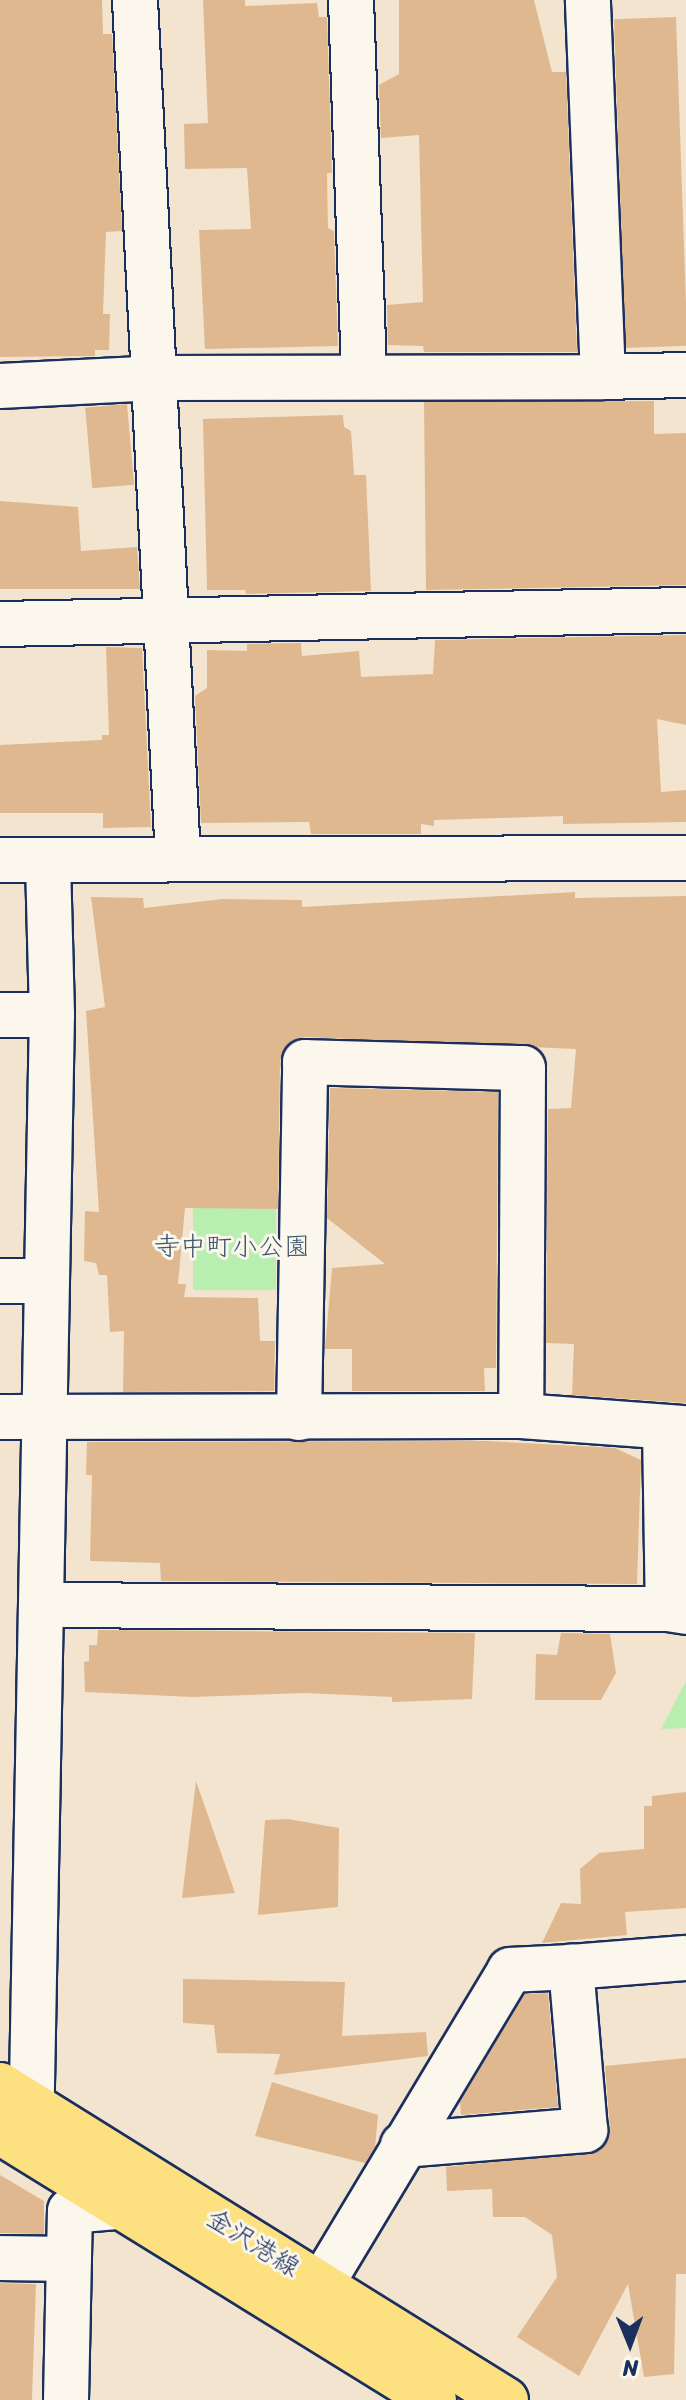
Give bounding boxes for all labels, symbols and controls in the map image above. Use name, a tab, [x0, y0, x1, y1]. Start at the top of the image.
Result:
park label: 寺中町小公園	[154, 1231, 310, 1263]
street label: 金沢港線	[201, 2202, 305, 2284]
north arrow	[590, 2304, 670, 2384]
text: N	[622, 2349, 638, 2388]

